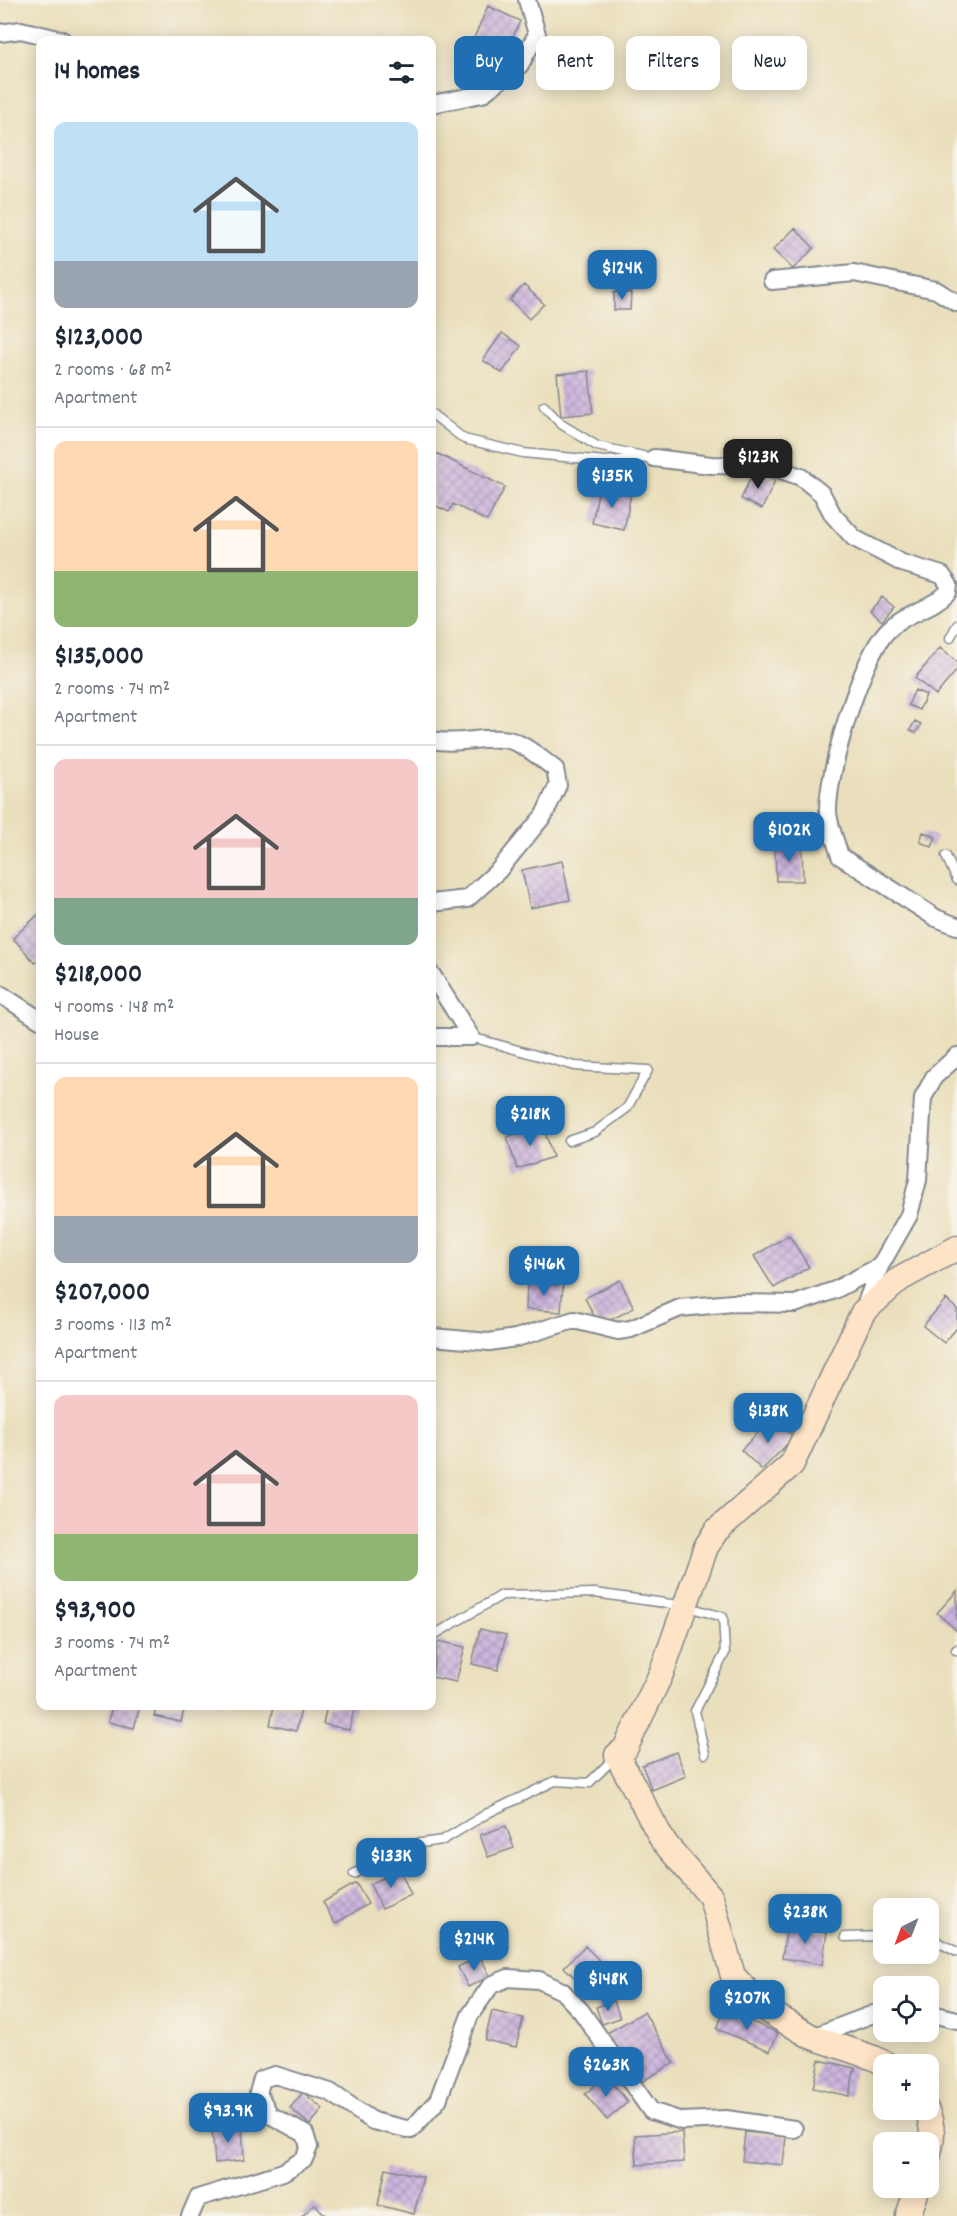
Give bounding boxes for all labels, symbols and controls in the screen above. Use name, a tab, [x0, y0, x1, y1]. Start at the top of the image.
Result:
chip: Buy	[454, 36, 524, 90]
chip: Rent	[536, 36, 614, 90]
chip: Filters	[626, 36, 720, 90]
chip: New	[732, 36, 807, 90]
text: 14 homes	[54, 54, 140, 91]
icon: filters	[385, 56, 418, 89]
icon: home	[182, 161, 290, 269]
pin: $124K	[580, 250, 664, 301]
text: $124K	[602, 255, 642, 283]
text: $123,000	[54, 320, 143, 357]
text: 2 rooms · 68 m²	[54, 357, 172, 385]
text: Apartment	[54, 385, 137, 413]
pin: $123K	[716, 439, 800, 490]
text: $123K	[737, 444, 779, 472]
pin: $135K	[570, 458, 654, 509]
text: $135K	[591, 463, 633, 491]
icon: home	[182, 480, 290, 588]
text: $135,000	[54, 639, 144, 676]
text: 2 rooms · 74 m²	[54, 676, 170, 704]
text: Apartment	[54, 704, 137, 732]
icon: home	[182, 798, 290, 906]
pin: $102K	[747, 812, 831, 863]
text: $102K	[767, 817, 811, 845]
text: $218,000	[54, 957, 142, 994]
text: 4 rooms · 148 m²	[54, 994, 174, 1022]
text: House	[54, 1022, 99, 1050]
pin: $218K	[488, 1096, 572, 1147]
text: $218K	[510, 1101, 550, 1129]
icon: home	[182, 1116, 290, 1224]
pin: $146K	[502, 1246, 586, 1297]
text: $146K	[523, 1251, 565, 1279]
text: $207,000	[54, 1275, 150, 1312]
text: 3 rooms · 113 m²	[54, 1312, 172, 1340]
text: Apartment	[54, 1340, 137, 1368]
pin: $138K	[726, 1393, 810, 1444]
text: $138K	[748, 1398, 788, 1426]
icon: home	[182, 1434, 290, 1542]
text: $93,900	[54, 1593, 136, 1630]
text: 3 rooms · 74 m²	[54, 1630, 170, 1658]
text: Apartment	[54, 1658, 137, 1686]
pin: $133K	[349, 1838, 433, 1889]
text: $133K	[370, 1843, 412, 1871]
pin: $238K	[763, 1894, 847, 1945]
north arrow	[873, 1898, 939, 1964]
map controls	[873, 1898, 939, 2198]
text: $238K	[782, 1899, 828, 1927]
pin: $214K	[432, 1921, 516, 1972]
text: $214K	[454, 1926, 494, 1954]
pin: $148K	[566, 1961, 650, 2012]
text: $148K	[588, 1966, 628, 1994]
button: locate	[873, 1976, 939, 2042]
pin: $207K	[705, 1980, 789, 2031]
text: $207K	[724, 1985, 770, 2013]
pin: $263K	[564, 2047, 648, 2098]
text: $263K	[583, 2052, 629, 2080]
button: +	[873, 2054, 939, 2120]
pin: $93.9K	[179, 2093, 277, 2144]
text: $93.9K	[203, 2098, 253, 2126]
button: −	[873, 2132, 939, 2198]

